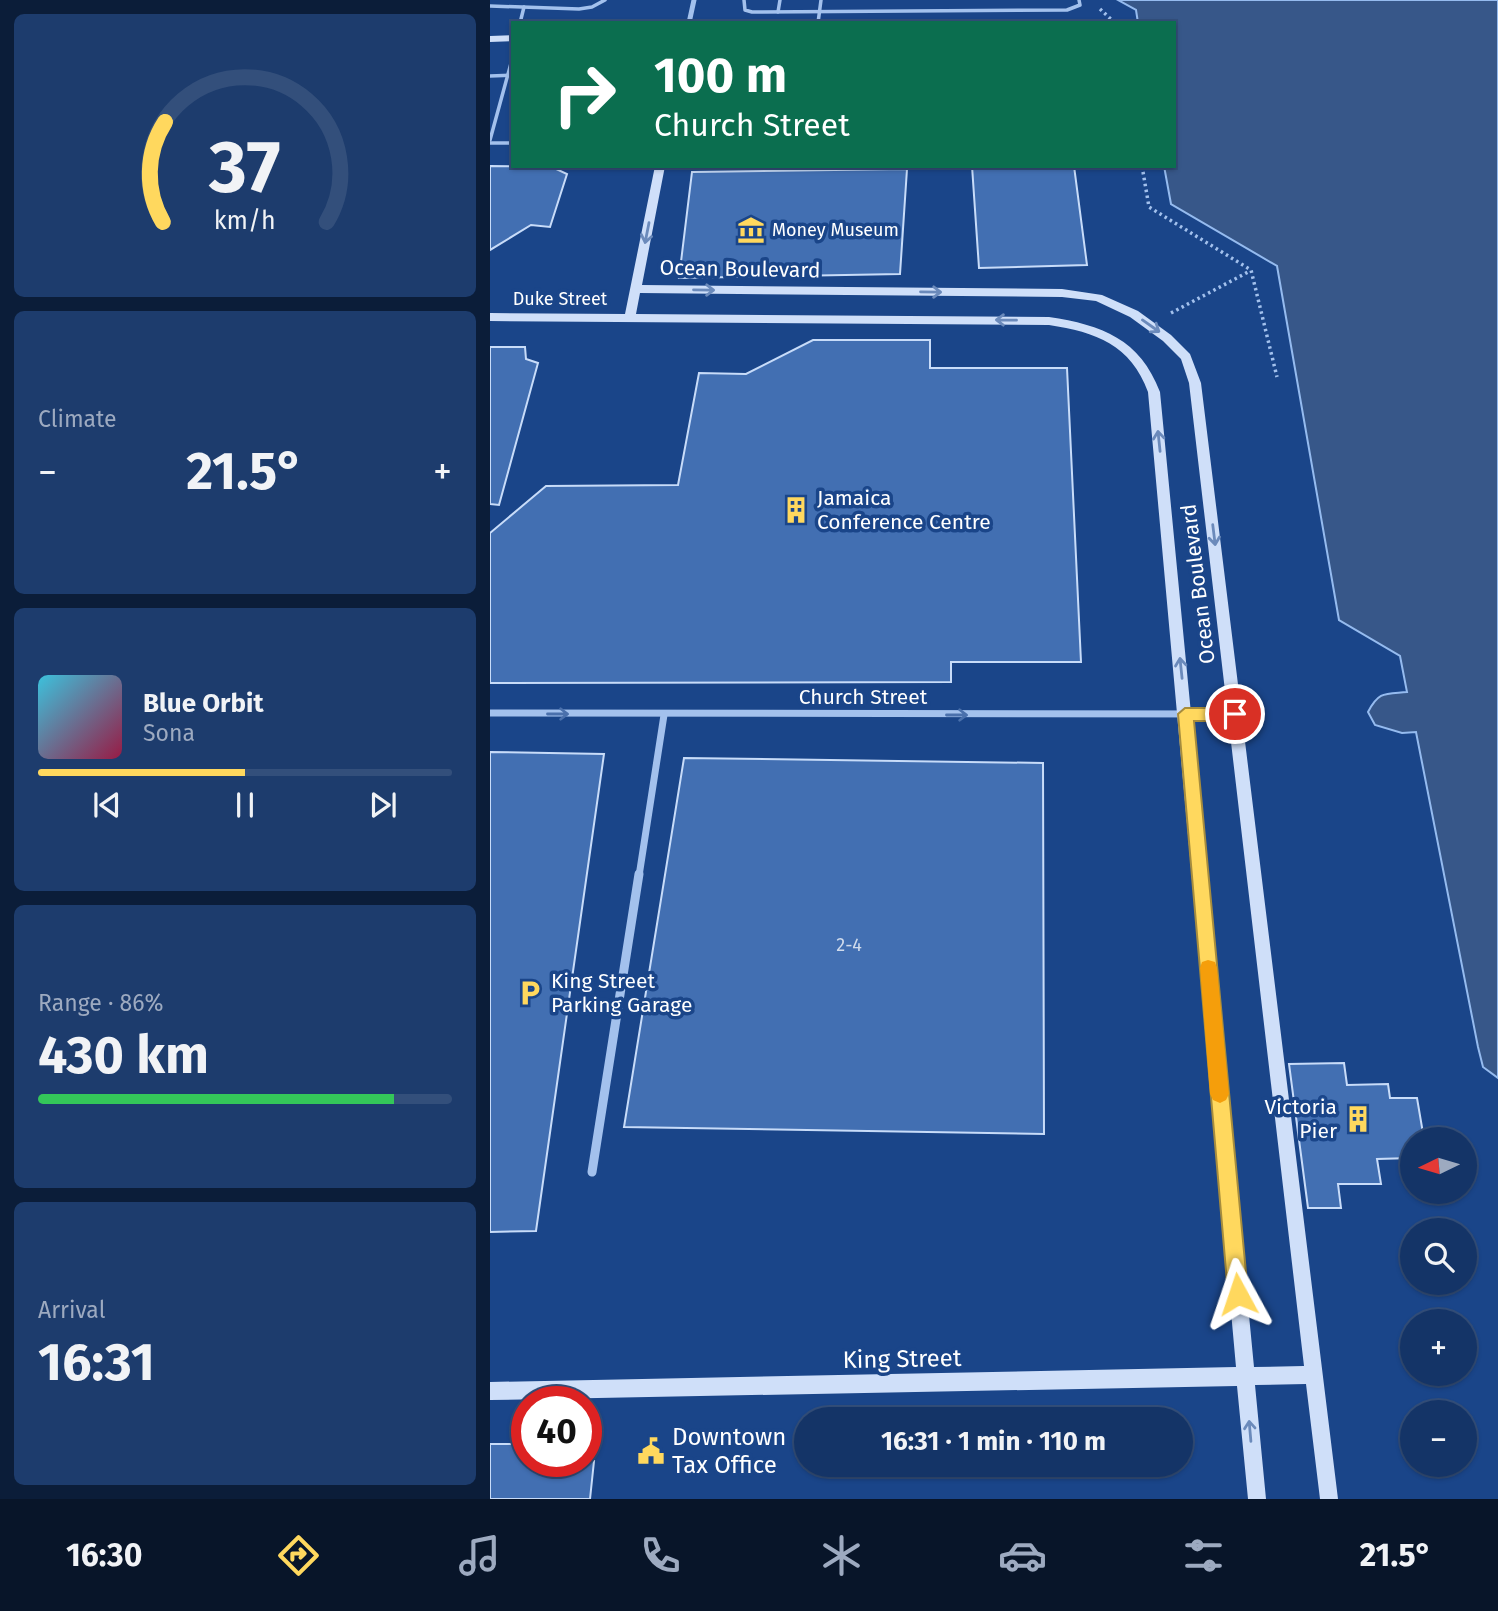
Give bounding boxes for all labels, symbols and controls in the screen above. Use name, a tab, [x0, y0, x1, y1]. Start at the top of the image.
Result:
text: 100 m	[654, 46, 787, 105]
icon: right	[539, 49, 630, 140]
text: Church Street	[654, 106, 850, 144]
text: 37	[208, 124, 281, 211]
text: km/h	[214, 205, 276, 235]
museum icon: Money Museum	[736, 215, 766, 245]
place label: Money Museum	[772, 219, 899, 241]
one-way arrow	[639, 221, 653, 244]
street label: Ocean Boulevard	[659, 255, 821, 283]
one-way arrow	[692, 283, 715, 296]
one-way arrow	[919, 285, 942, 299]
street label: Duke Street	[513, 288, 608, 310]
one-way arrow	[995, 313, 1018, 327]
one-way arrow	[1141, 319, 1160, 333]
text: Climate	[38, 405, 117, 433]
one-way arrow	[1152, 430, 1165, 453]
text: 21.5°	[186, 440, 304, 503]
text: −	[38, 449, 57, 495]
text: +	[433, 449, 452, 495]
place label: Jamaica Conference Centre	[817, 485, 991, 535]
building icon: Jamaica Conference Centre	[781, 495, 811, 525]
street label: Ocean Boulevard	[1175, 503, 1221, 665]
one-way arrow	[1207, 524, 1220, 546]
one-way arrow	[1174, 657, 1187, 680]
street label: Church Street	[799, 684, 928, 710]
pin	[1205, 684, 1265, 744]
text: Blue Orbit	[143, 688, 263, 719]
icon: arrive	[1216, 695, 1254, 733]
one-way arrow	[546, 707, 569, 721]
one-way arrow	[945, 708, 968, 722]
text: Sona	[143, 719, 195, 747]
icon: previous	[88, 786, 126, 824]
icon: pause	[226, 786, 264, 824]
icon: next	[364, 786, 402, 824]
house number: 2-4	[836, 934, 862, 956]
place label: King Street Parking Garage	[551, 968, 692, 1018]
parking icon: King Street Parking Garage	[515, 978, 545, 1008]
text: Range · 86%	[38, 989, 163, 1017]
text: 430 km	[38, 1024, 209, 1087]
place label: Victoria Pier	[1264, 1094, 1337, 1144]
building icon: Victoria Pier	[1343, 1104, 1373, 1134]
north arrow	[1400, 1127, 1477, 1204]
map controls	[1400, 1127, 1477, 1477]
button: search	[1400, 1218, 1477, 1295]
position arrow	[1201, 1257, 1275, 1331]
text: Arrival	[38, 1296, 105, 1324]
button: +	[1400, 1309, 1477, 1386]
text: 16:31	[38, 1331, 155, 1394]
street label: King Street	[842, 1344, 962, 1374]
speed limit sign: 40	[511, 1386, 602, 1477]
button: −	[1400, 1400, 1477, 1477]
one-way arrow	[1243, 1420, 1256, 1443]
place label: Downtown Tax Office	[672, 1423, 786, 1479]
text: 16:31 · 1 min · 110 m	[881, 1426, 1106, 1457]
public building icon: Downtown Tax Office	[636, 1436, 666, 1466]
icon: directions	[274, 1531, 323, 1580]
icon: music	[455, 1531, 504, 1580]
icon: phone	[636, 1531, 685, 1580]
icon: climate	[817, 1531, 866, 1580]
icon: car	[998, 1531, 1047, 1580]
icon: filters	[1179, 1531, 1228, 1580]
text: 16:30	[66, 1536, 142, 1574]
text: 21.5°	[1360, 1536, 1432, 1574]

